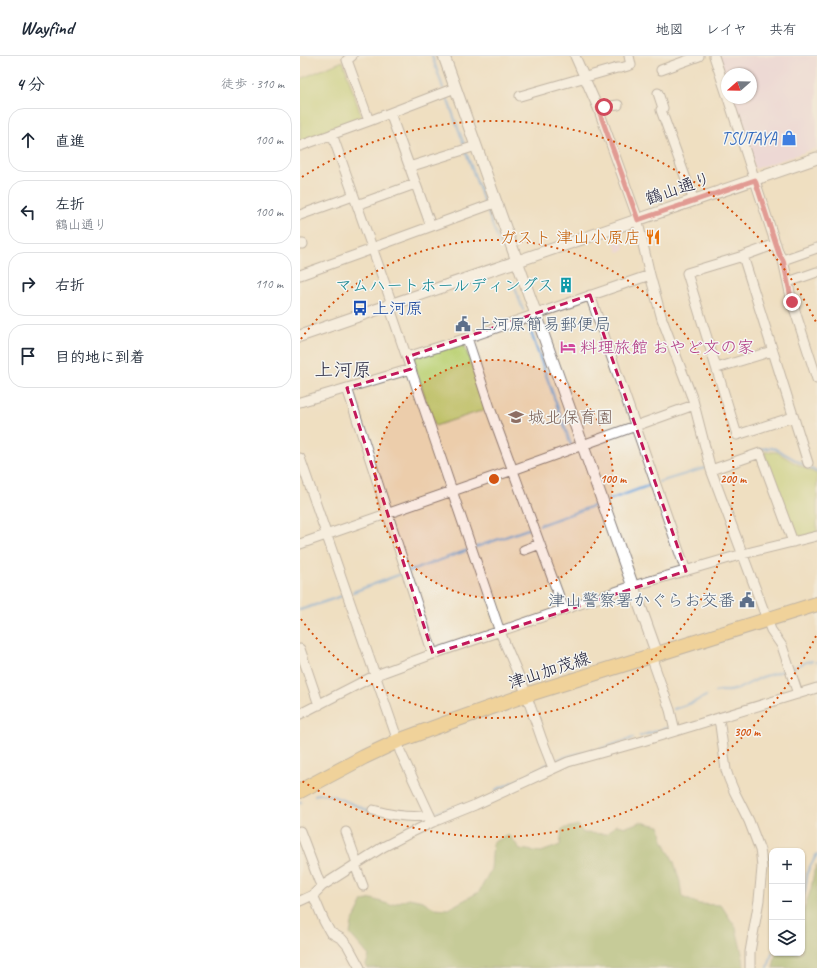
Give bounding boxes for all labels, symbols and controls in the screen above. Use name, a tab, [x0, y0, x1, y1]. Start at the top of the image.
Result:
text: Wayfind	[20, 16, 73, 40]
text: 地図	[656, 21, 684, 38]
text: レイヤ	[706, 21, 747, 38]
text: 共有	[769, 21, 797, 38]
north arrow	[721, 68, 757, 104]
text: 4 分	[16, 74, 45, 95]
text: 徒歩 · 310 m	[221, 76, 284, 92]
route start	[595, 98, 613, 116]
place label: TSUTAYA	[721, 128, 777, 149]
icon: ahead	[17, 129, 39, 151]
shop icon: TSUTAYA	[780, 129, 798, 147]
text: 直進	[55, 132, 85, 151]
text: 100 m	[255, 132, 283, 148]
street label: 鶴山通り	[643, 167, 714, 209]
text: 左折	[55, 195, 85, 214]
icon: left	[17, 201, 39, 223]
text: 100 m	[255, 204, 283, 220]
text: 鶴山通り	[55, 217, 107, 233]
place label: ガスト 津山小原店	[499, 227, 641, 248]
restaurant icon: ガスト 津山小原店	[644, 228, 662, 246]
icon: right	[17, 273, 39, 295]
place label: マムハートホールディングス	[335, 275, 554, 296]
text: 右折	[55, 276, 85, 295]
text: 110 m	[255, 276, 283, 292]
building icon: マムハートホールディングス	[557, 276, 575, 294]
route end	[783, 293, 801, 311]
place label: 上河原	[372, 298, 423, 319]
bus stop icon: 上河原	[351, 299, 369, 317]
place label: 上河原簡易郵便局	[475, 314, 611, 335]
public building icon: 上河原簡易郵便局	[454, 315, 472, 333]
place label: 料理旅館 おやど文の家	[580, 337, 754, 358]
hotel icon: 料理旅館 おやど文の家	[559, 338, 577, 356]
icon: arrive	[17, 345, 39, 367]
text: 目的地に到着	[55, 348, 145, 367]
district label: 上河原	[314, 358, 372, 382]
place label: 城北保育園	[528, 407, 613, 428]
school or university icon: 城北保育園	[507, 408, 525, 426]
text: 100 m	[600, 471, 627, 487]
text: 200 m	[720, 471, 747, 487]
centre of rings	[487, 472, 501, 486]
place label: 津山警察署かぐらお交番	[548, 590, 735, 611]
public building icon: 津山警察署かぐらお交番	[738, 591, 756, 609]
street label: 津山加茂線	[505, 647, 593, 694]
text: 300 m	[734, 724, 761, 740]
map controls	[769, 848, 805, 956]
button: +	[769, 848, 805, 884]
button: −	[769, 884, 805, 920]
button: layers	[769, 920, 805, 956]

